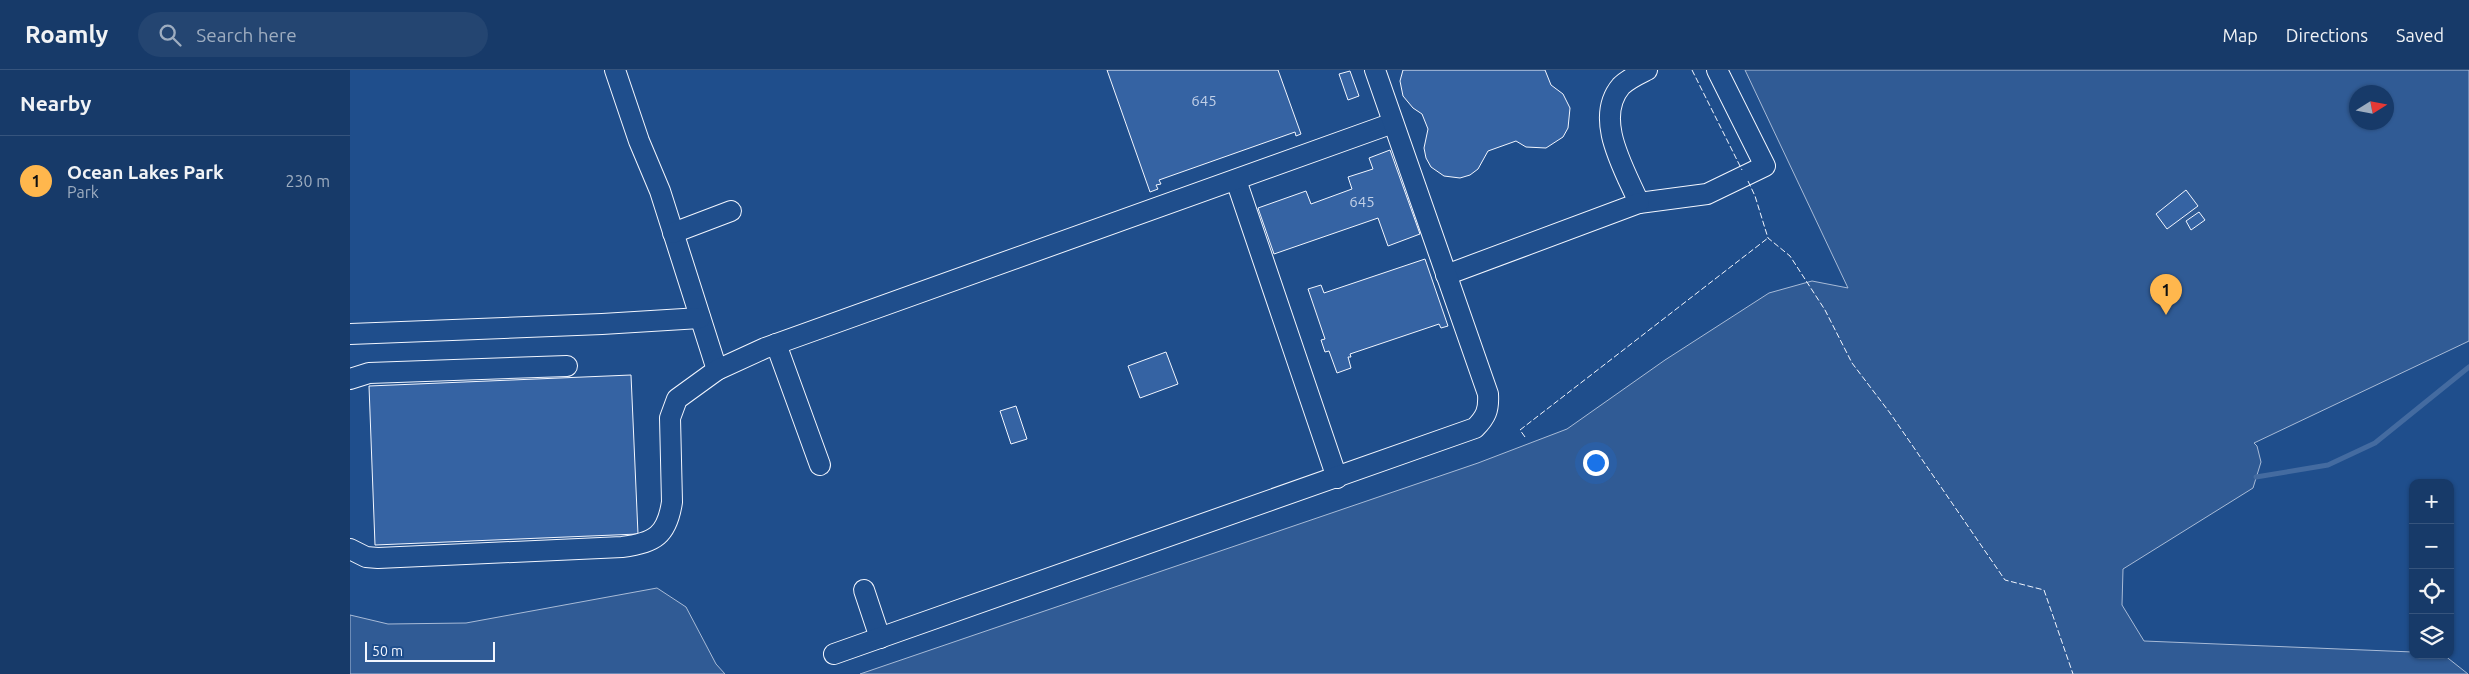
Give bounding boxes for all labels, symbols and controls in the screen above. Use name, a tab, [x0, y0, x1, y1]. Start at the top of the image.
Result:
search box	[138, 12, 488, 57]
text: Roamly	[25, 21, 108, 48]
icon: search	[156, 21, 184, 49]
text: Search here	[196, 24, 297, 46]
text: Map	[2222, 25, 2258, 45]
text: Directions	[2286, 25, 2368, 45]
text: Saved	[2396, 25, 2444, 45]
north arrow	[2349, 85, 2394, 130]
text: Nearby	[20, 91, 91, 115]
house number: 645	[1191, 92, 1217, 109]
text: Ocean Lakes Park	[67, 161, 224, 183]
text: 1	[31, 172, 41, 190]
text: 230 m	[285, 172, 330, 190]
text: Park	[67, 183, 99, 201]
house number: 645	[1349, 193, 1375, 210]
pin: 1	[2150, 274, 2182, 315]
your location	[1583, 450, 1609, 476]
map controls	[2409, 479, 2454, 659]
button: +	[2409, 479, 2454, 524]
button: −	[2409, 524, 2454, 569]
button: locate	[2409, 569, 2454, 614]
button: layers	[2409, 614, 2454, 659]
scale bar	[365, 639, 495, 662]
text: 50 m	[372, 643, 403, 659]

